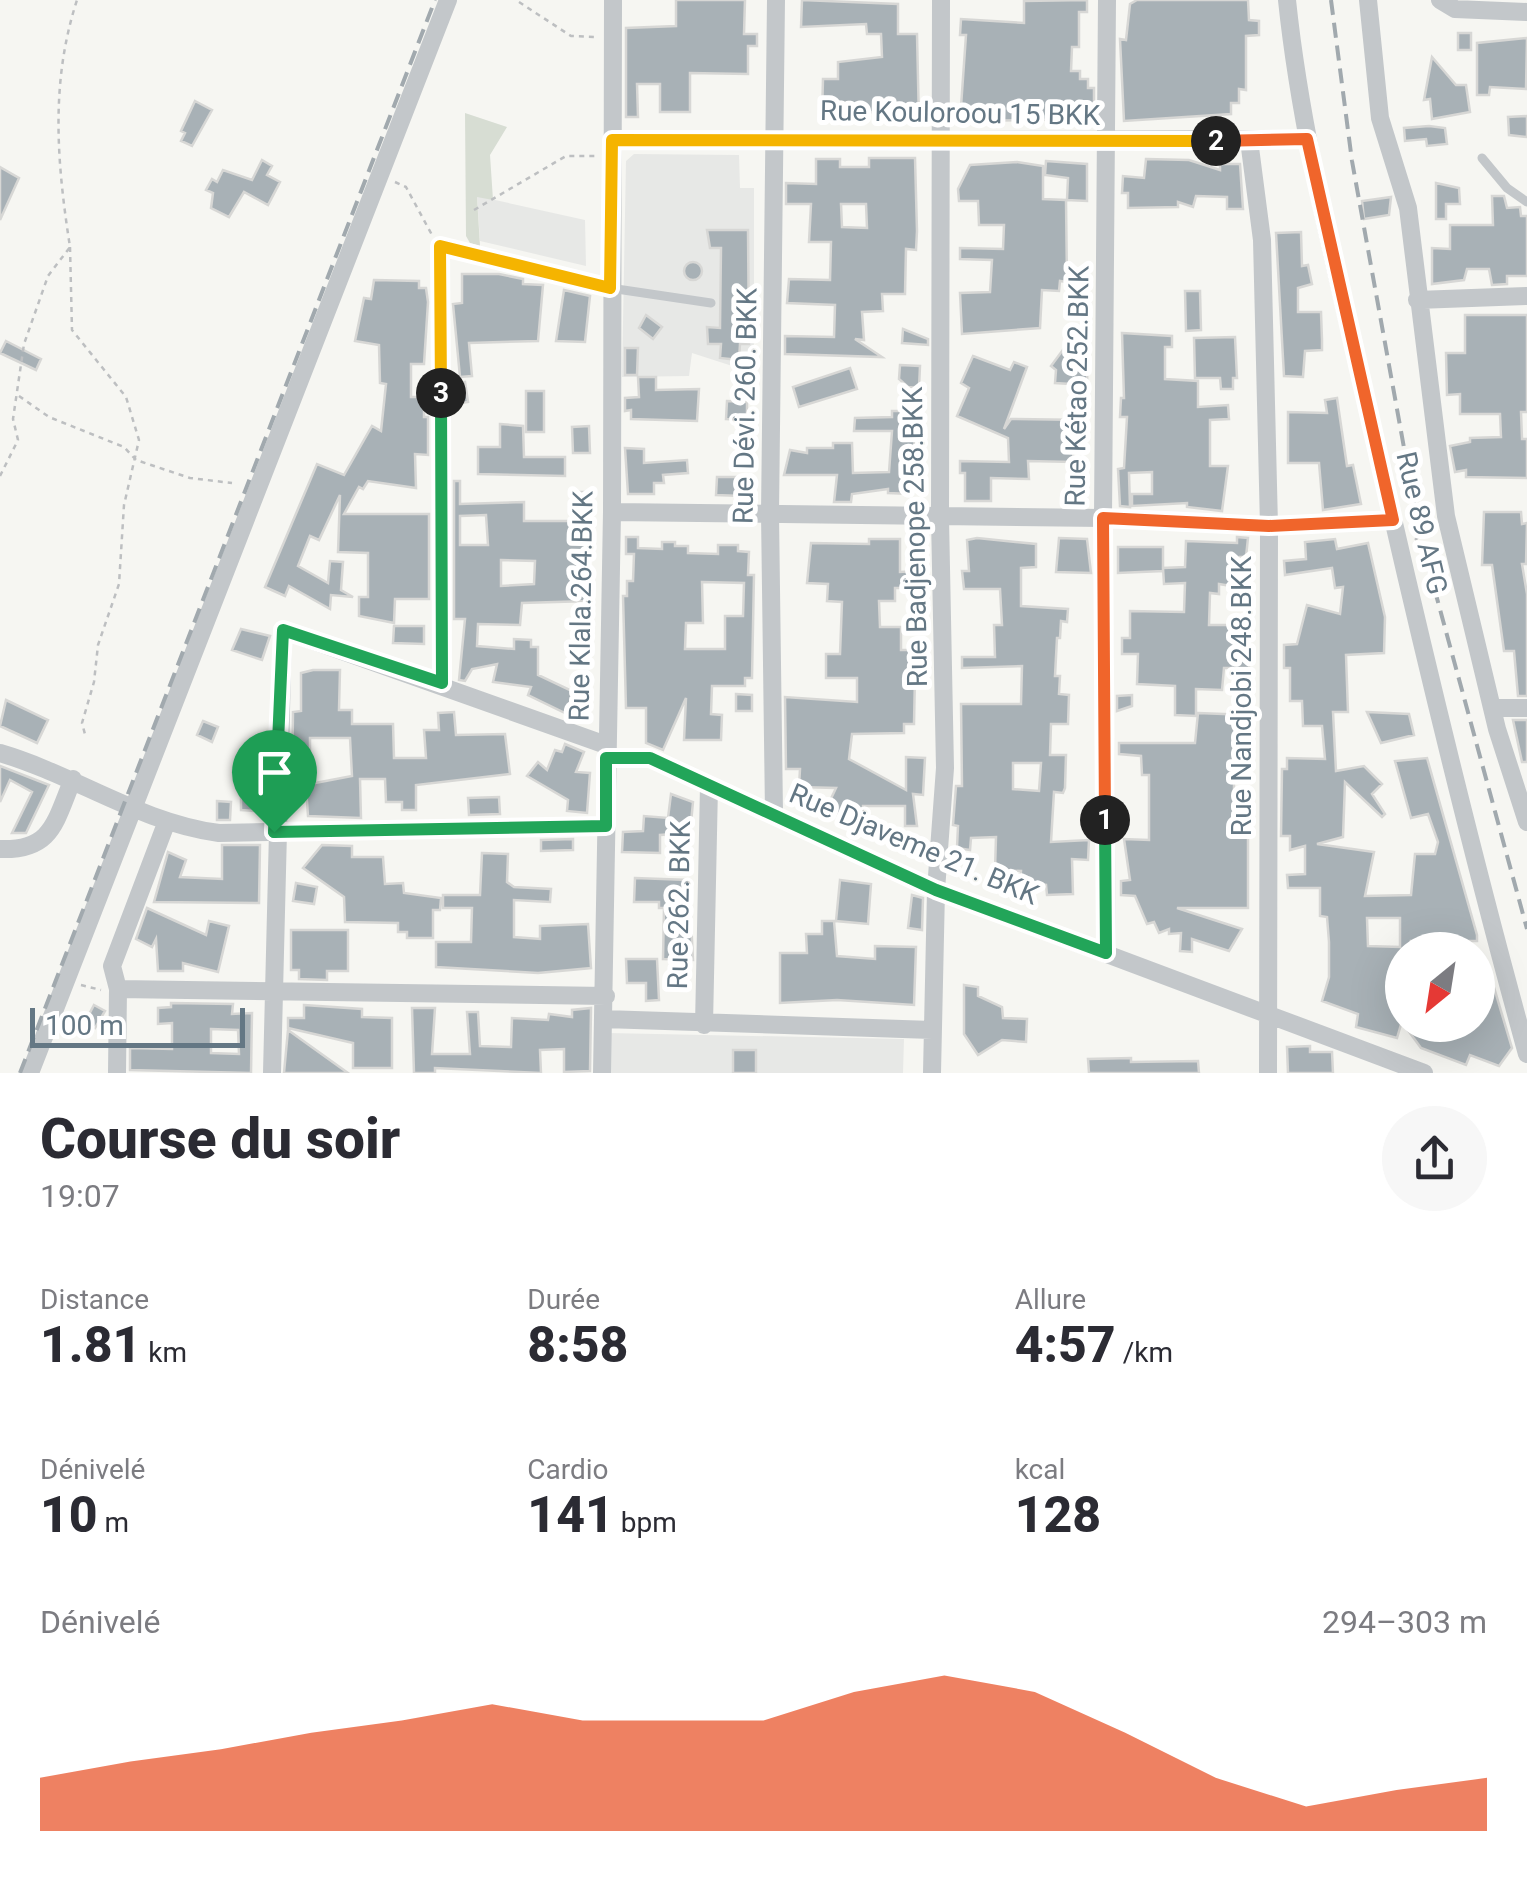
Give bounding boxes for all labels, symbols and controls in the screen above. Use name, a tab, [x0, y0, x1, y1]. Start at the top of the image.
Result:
street label: Rue Kouloroou 15 BKK	[820, 94, 1101, 132]
pin: 2	[1191, 116, 1241, 166]
text: 2	[1208, 124, 1224, 157]
street label: Rue Kétao 252.BKK	[1058, 265, 1096, 507]
street label: Rue Dévi. 260. BKK	[726, 287, 764, 524]
pin: 3	[416, 368, 466, 418]
text: 3	[433, 376, 449, 409]
street label: Rue Badjenope 258.BKK	[896, 386, 934, 688]
street label: Rue 89 AFG	[1390, 448, 1454, 598]
street label: Rue Klala.264.BKK	[562, 490, 600, 722]
street label: Rue Nandjobi 248.BKK	[1225, 555, 1258, 836]
pin	[232, 730, 317, 833]
icon: arrive	[247, 745, 302, 800]
street label: Rue Djaveme 21. BKK	[784, 777, 1044, 912]
pin: 1	[1080, 795, 1130, 845]
text: 1	[1097, 803, 1113, 836]
street label: Rue 262. BKK	[661, 820, 697, 990]
north arrow	[1385, 932, 1495, 1042]
map controls	[1385, 932, 1495, 1042]
scale bar	[30, 1003, 245, 1048]
text: 100 m	[45, 1009, 124, 1042]
button: share	[1382, 1106, 1487, 1211]
text: Course du soir	[40, 1107, 400, 1171]
text: 19:07	[40, 1177, 120, 1215]
text: Distance	[40, 1283, 149, 1316]
text: Durée	[527, 1283, 600, 1316]
text: Allure	[1015, 1283, 1086, 1316]
text: 1.81	[40, 1316, 141, 1374]
text: 8:58	[527, 1316, 628, 1374]
text: 4:57	[1015, 1316, 1116, 1374]
text: km	[141, 1336, 187, 1369]
text: /km	[1116, 1336, 1173, 1369]
text: Dénivelé	[40, 1453, 145, 1486]
text: Cardio	[527, 1453, 609, 1486]
text: kcal	[1015, 1453, 1065, 1486]
text: 10	[40, 1486, 98, 1544]
text: 141	[527, 1486, 614, 1544]
text: 128	[1015, 1486, 1101, 1544]
text: m	[98, 1506, 129, 1539]
text: bpm	[614, 1506, 677, 1539]
text: Dénivelé	[40, 1603, 160, 1641]
text: 294–303 m	[1322, 1603, 1487, 1641]

